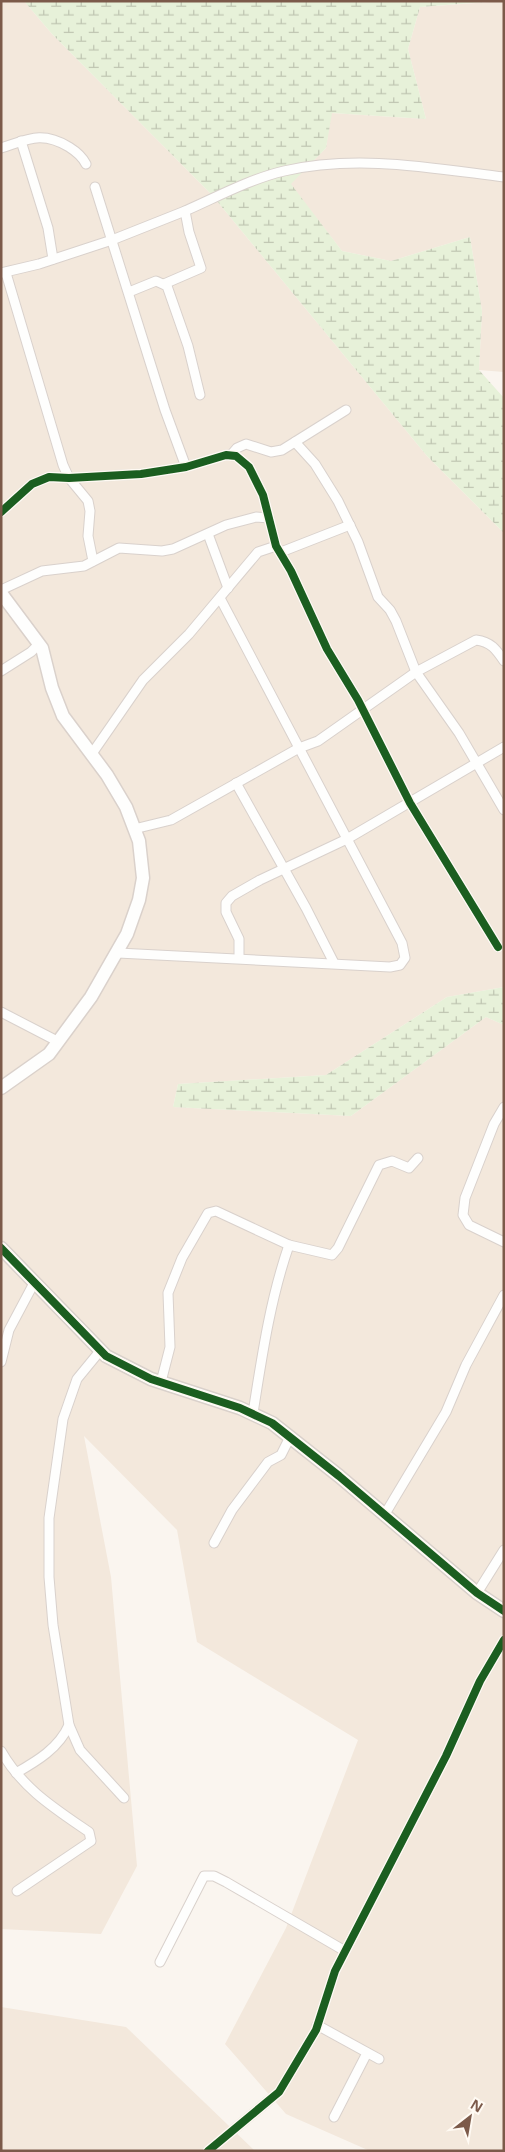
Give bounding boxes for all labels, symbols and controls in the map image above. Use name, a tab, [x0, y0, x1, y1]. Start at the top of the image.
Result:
north arrow	[445, 2092, 495, 2142]
text: N	[467, 2094, 487, 2117]

